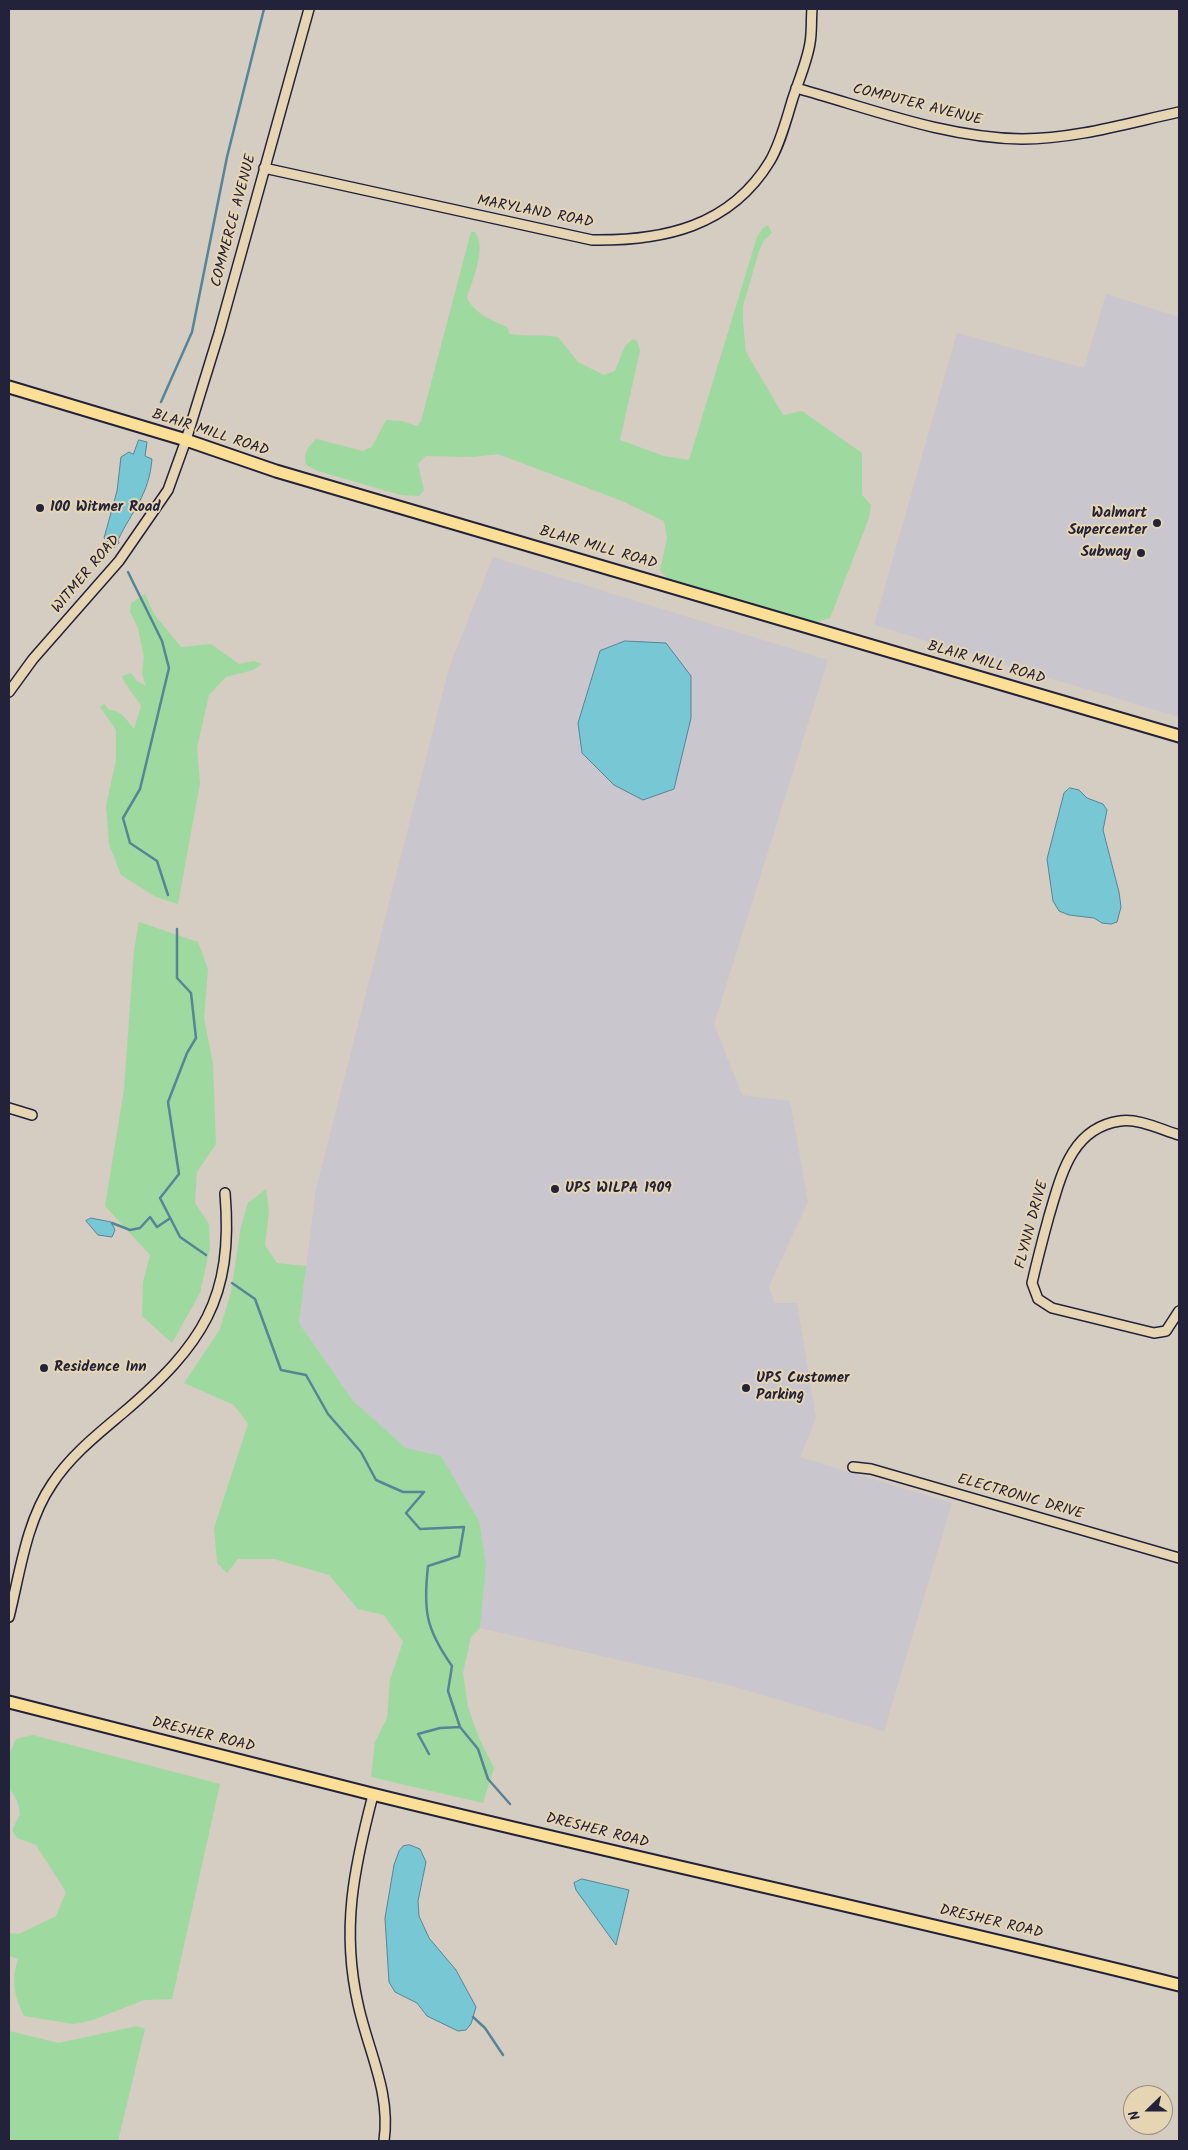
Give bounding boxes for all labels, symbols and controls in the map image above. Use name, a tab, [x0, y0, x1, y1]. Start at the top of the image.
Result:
street label: COMPUTER AVENUE	[851, 81, 983, 131]
street label: COMMERCE AVENUE	[209, 153, 261, 289]
street label: MARYLAND ROAD	[475, 193, 595, 233]
street label: BLAIR MILL ROAD	[149, 407, 271, 461]
place label: 100 Witmer Road	[50, 499, 161, 517]
marker: 100 Witmer Road	[34, 502, 46, 514]
place label: Walmart Supercenter	[1068, 505, 1147, 540]
marker: Walmart Supercenter	[1151, 517, 1163, 529]
street label: BLAIR MILL ROAD	[537, 524, 659, 574]
street label: WITMER ROAD	[49, 532, 125, 618]
place label: Subway	[1081, 544, 1131, 562]
marker: Subway	[1135, 547, 1147, 559]
street label: BLAIR MILL ROAD	[925, 639, 1047, 689]
street label: FLYNN DRIVE	[1013, 1179, 1053, 1271]
place label: UPS WILPA 1909	[565, 1180, 672, 1198]
marker: UPS WILPA 1909	[549, 1183, 561, 1195]
place label: Residence Inn	[54, 1359, 147, 1377]
marker: Residence Inn	[38, 1362, 50, 1374]
place label: UPS Customer Parking	[756, 1370, 849, 1405]
marker: UPS Customer Parking	[740, 1382, 752, 1394]
street label: ELECTRONIC DRIVE	[955, 1471, 1085, 1525]
street label: DRESHER ROAD	[150, 1715, 256, 1757]
street label: DRESHER ROAD	[544, 1811, 650, 1853]
street label: DRESHER ROAD	[938, 1902, 1044, 1944]
north arrow	[1123, 2085, 1173, 2135]
text: N	[1123, 2107, 1147, 2123]

